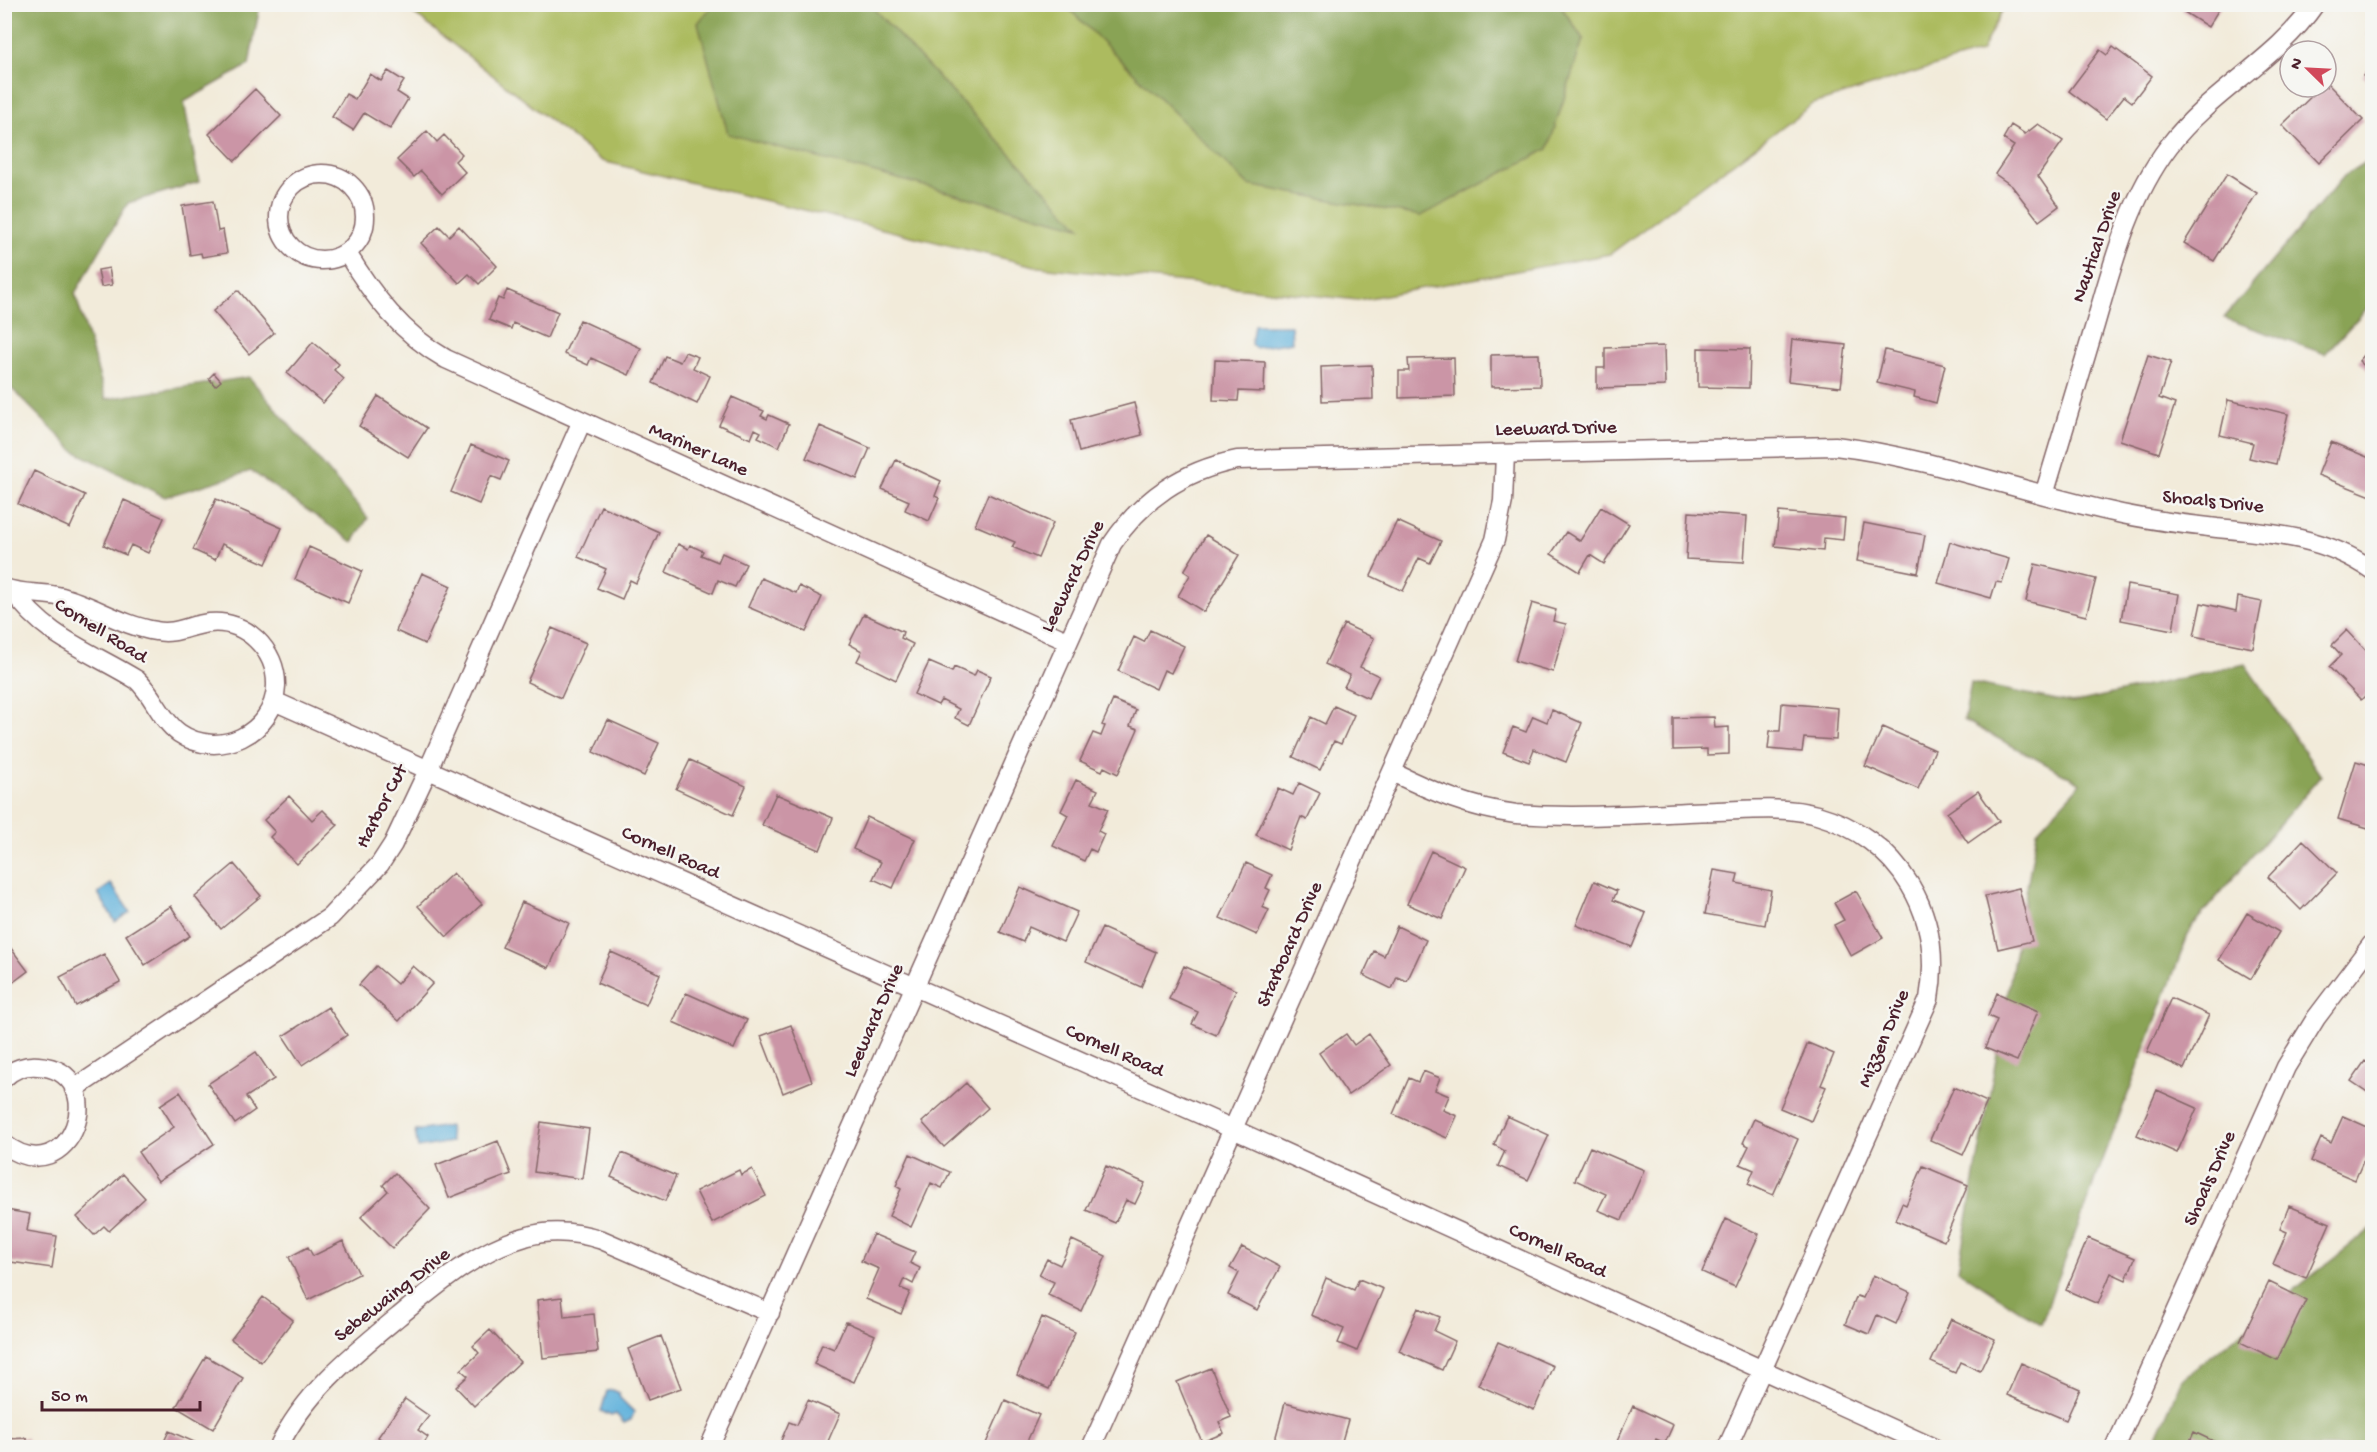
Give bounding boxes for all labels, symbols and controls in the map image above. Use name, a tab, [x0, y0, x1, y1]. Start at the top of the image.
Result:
north arrow	[2278, 39, 2338, 99]
text: N	[2287, 55, 2309, 73]
street label: Nautical Drive	[2068, 187, 2128, 306]
street label: Leeward Drive	[1495, 417, 1618, 443]
street label: Mariner Lane	[645, 419, 752, 483]
street label: Shoals Drive	[2161, 486, 2265, 520]
street label: Leeward Drive	[1037, 517, 1111, 637]
street label: Cornell Road	[49, 594, 153, 671]
street label: Harbor Cut	[352, 760, 415, 853]
street label: Cornell Road	[617, 822, 725, 887]
street label: Starboard Drive	[1253, 878, 1329, 1011]
street label: Leeward Drive	[840, 960, 911, 1081]
street label: Mizzen Drive	[1854, 986, 1916, 1091]
street label: Cornell Road	[1061, 1020, 1169, 1085]
street label: Shoals Drive	[2180, 1127, 2242, 1230]
street label: Cornell Road	[1504, 1219, 1612, 1286]
street label: Sebewaing Drive	[331, 1243, 456, 1348]
scale bar	[42, 1374, 200, 1412]
text: 50 m	[51, 1387, 88, 1408]

